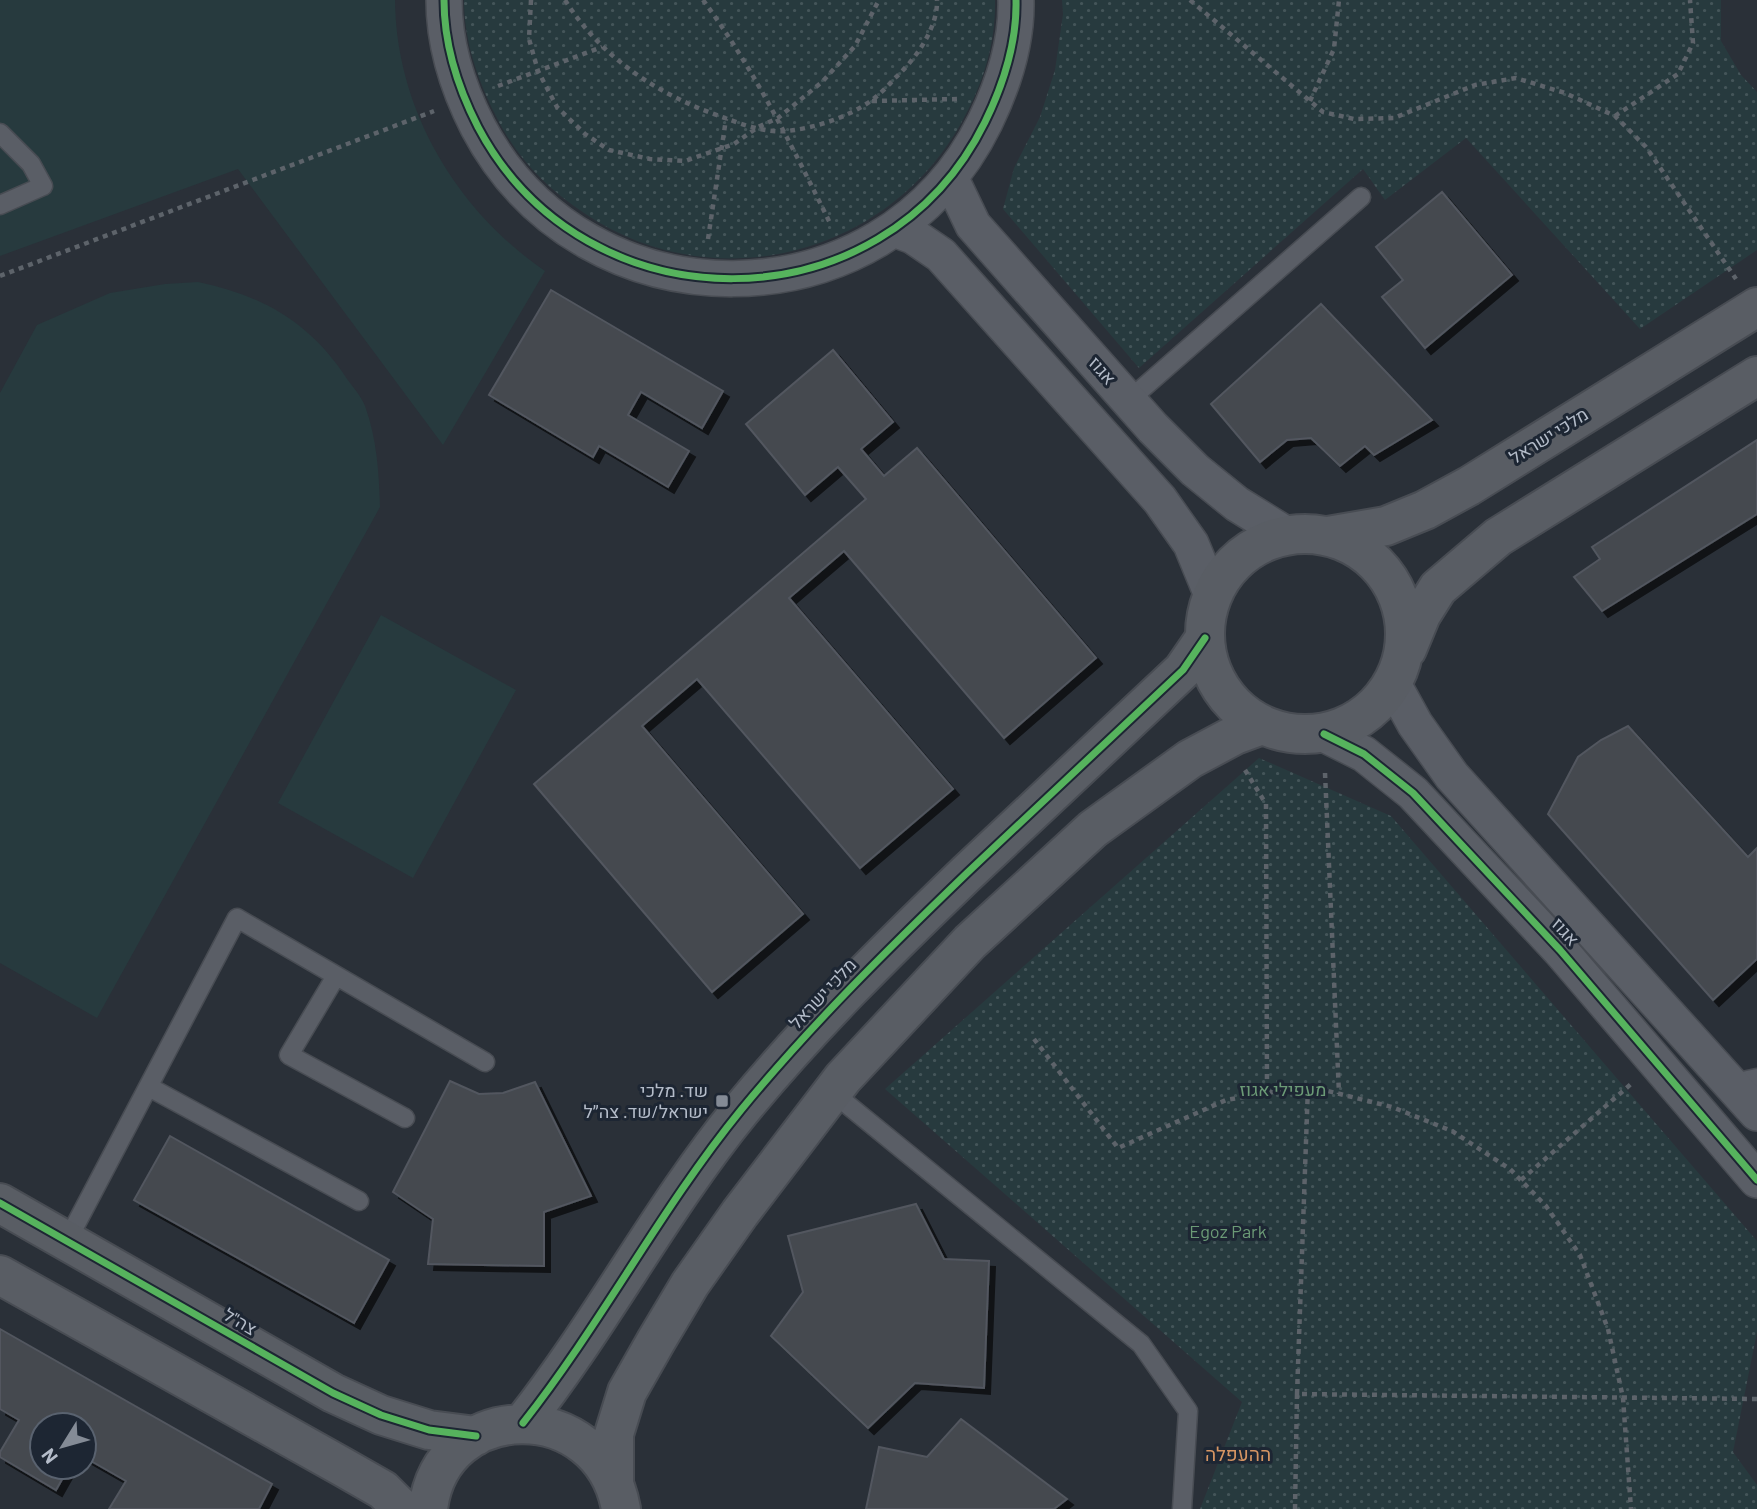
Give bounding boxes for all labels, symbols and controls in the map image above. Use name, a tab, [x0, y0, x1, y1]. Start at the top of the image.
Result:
street label: אגוז	[1085, 352, 1121, 389]
street label: מלכי ישראל	[1505, 402, 1592, 468]
street label: אגוז	[1547, 913, 1584, 950]
street label: מלכי ישראל	[784, 953, 861, 1033]
park label: מעפילי אגוז	[1239, 1078, 1327, 1100]
place label: שד. מלכי ישראל/שד. צה״ל	[584, 1079, 708, 1122]
marker: שד. מלכי ישראל/שד. צה״ל	[714, 1093, 730, 1109]
park label: Egoz Park	[1189, 1220, 1267, 1242]
street label: צה"ל	[220, 1303, 261, 1339]
north arrow	[28, 1411, 98, 1481]
district label: ההעפלה	[1205, 1442, 1271, 1465]
text: N	[36, 1445, 62, 1469]

